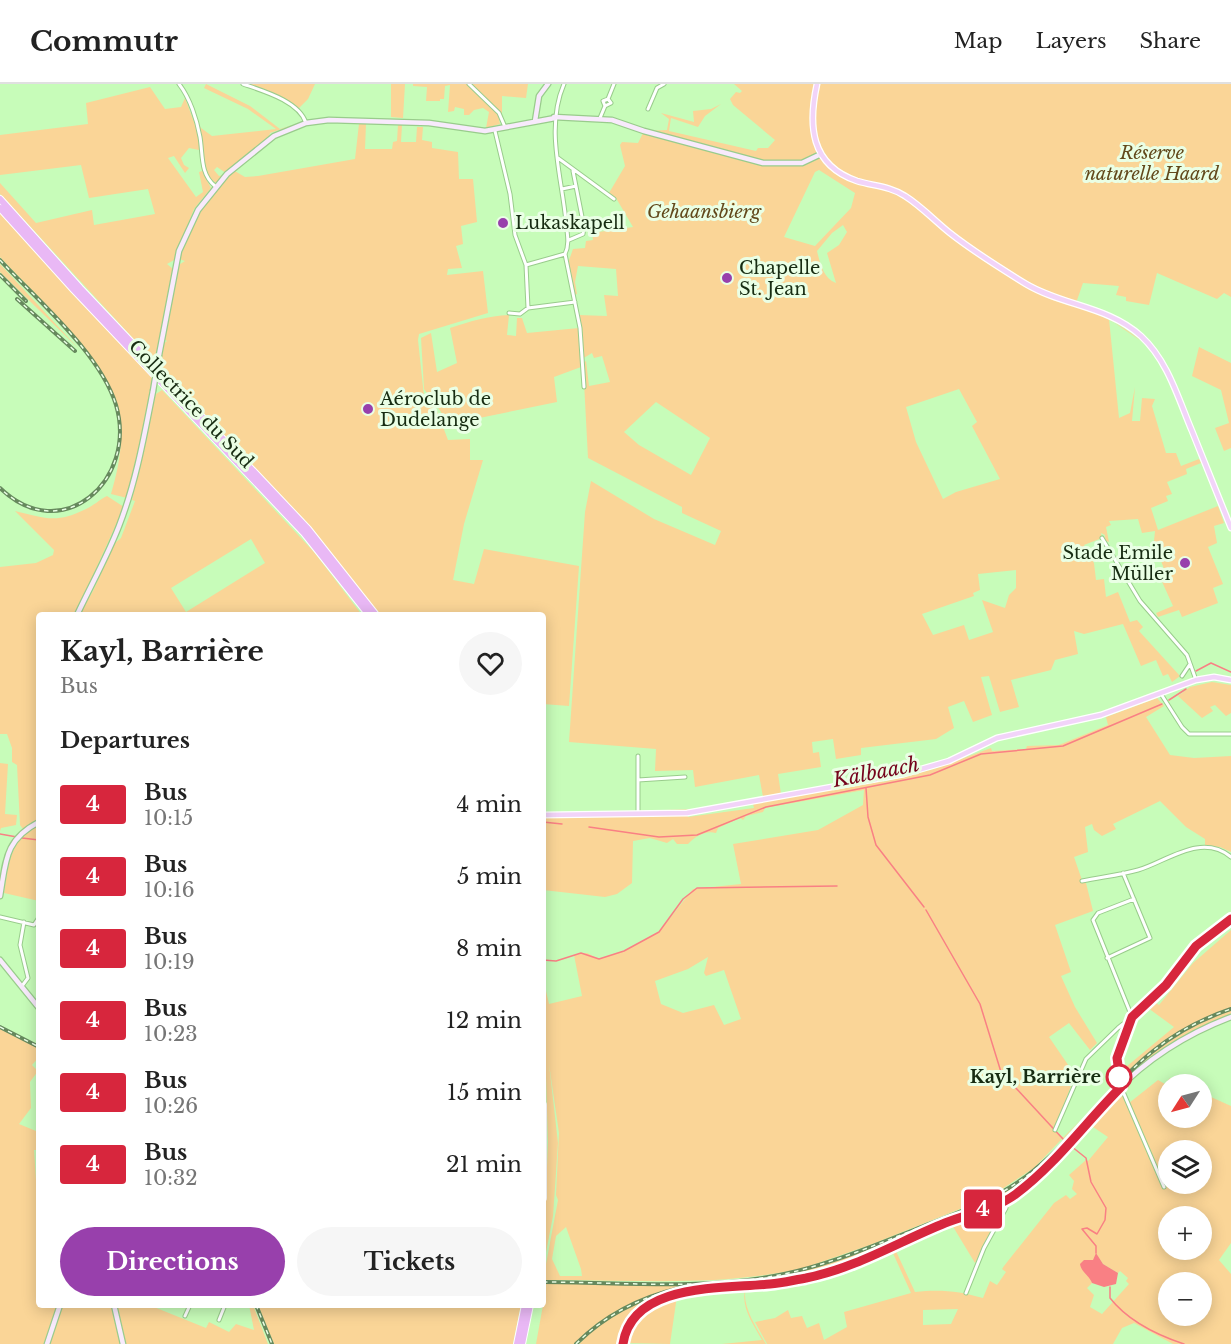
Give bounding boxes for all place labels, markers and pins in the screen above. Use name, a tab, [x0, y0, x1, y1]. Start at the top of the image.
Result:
place label: Lukaskapell	[515, 212, 625, 234]
marker: Lukaskapell	[496, 216, 510, 230]
place label: Chapelle St. Jean	[739, 257, 820, 300]
marker: Chapelle St. Jean	[720, 271, 734, 285]
place label: Aéroclub de Dudelange	[379, 388, 491, 431]
marker: Aéroclub de Dudelange	[361, 402, 375, 416]
place label: Stade Emile Müller	[1062, 542, 1173, 585]
marker: Stade Emile Müller	[1178, 556, 1192, 570]
marker: Kayl, Barrière	[1106, 1064, 1132, 1090]
place label: Kayl, Barrière	[970, 1066, 1101, 1088]

